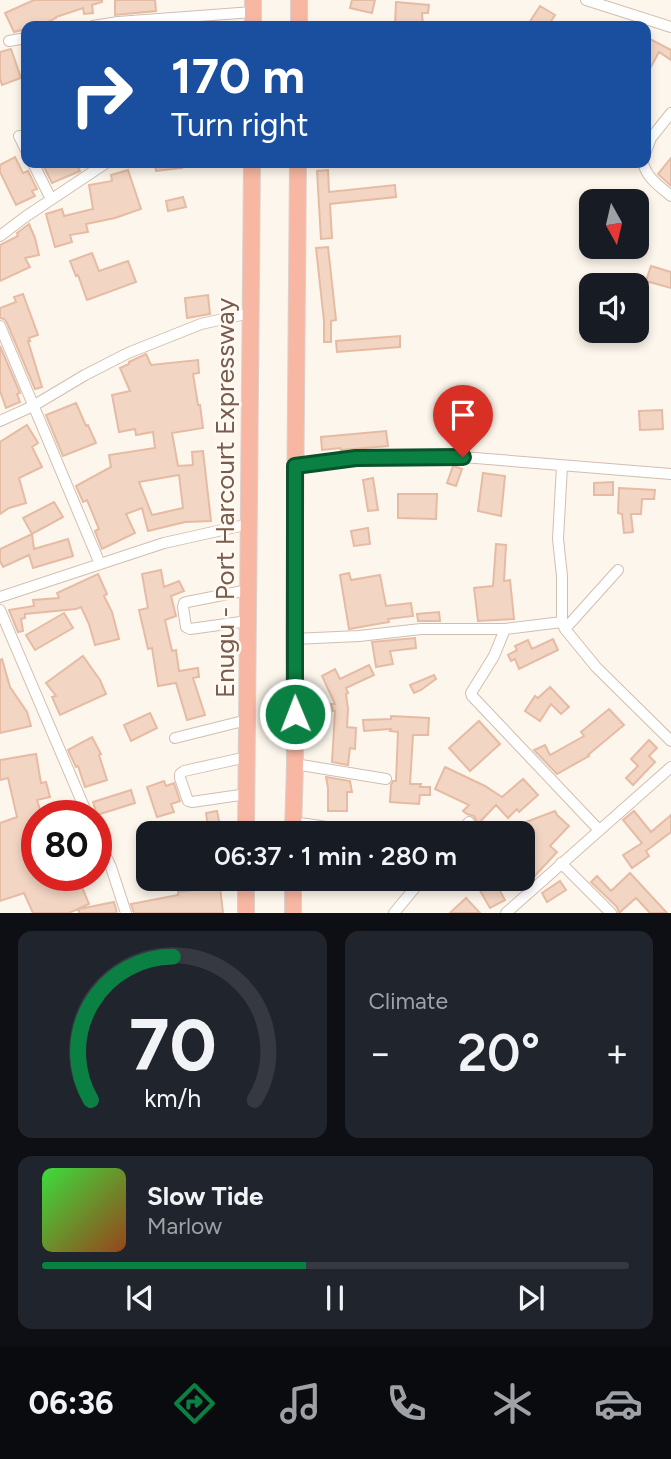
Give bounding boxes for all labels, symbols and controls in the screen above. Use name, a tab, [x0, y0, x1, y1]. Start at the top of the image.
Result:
text: 170 m	[171, 46, 305, 105]
icon: right	[56, 49, 147, 140]
text: Turn right	[171, 106, 309, 144]
north arrow	[579, 189, 649, 259]
map controls	[579, 189, 649, 343]
button: sound	[579, 273, 649, 343]
street label: Enugu - Port Harcourt Expressway	[209, 298, 241, 698]
pin	[433, 385, 493, 457]
icon: arrive	[444, 396, 482, 434]
position arrow	[258, 677, 332, 751]
speed limit sign: 80	[21, 800, 112, 891]
text: 06:37 · 1 min · 280 m	[214, 840, 457, 872]
text: Climate	[369, 987, 448, 1015]
text: 70	[128, 1002, 216, 1089]
text: 20°	[457, 1022, 540, 1084]
text: −	[369, 1030, 392, 1076]
text: +	[605, 1030, 629, 1076]
text: km/h	[144, 1083, 201, 1113]
text: Slow Tide	[147, 1180, 263, 1212]
text: Marlow	[147, 1212, 222, 1240]
icon: previous	[121, 1279, 159, 1317]
icon: pause	[316, 1279, 354, 1317]
icon: next	[512, 1279, 550, 1317]
icon: directions	[170, 1379, 219, 1428]
icon: music	[276, 1379, 325, 1428]
icon: phone	[382, 1379, 431, 1428]
icon: climate	[488, 1379, 537, 1428]
icon: car	[594, 1379, 643, 1428]
text: 06:36	[28, 1384, 114, 1422]

